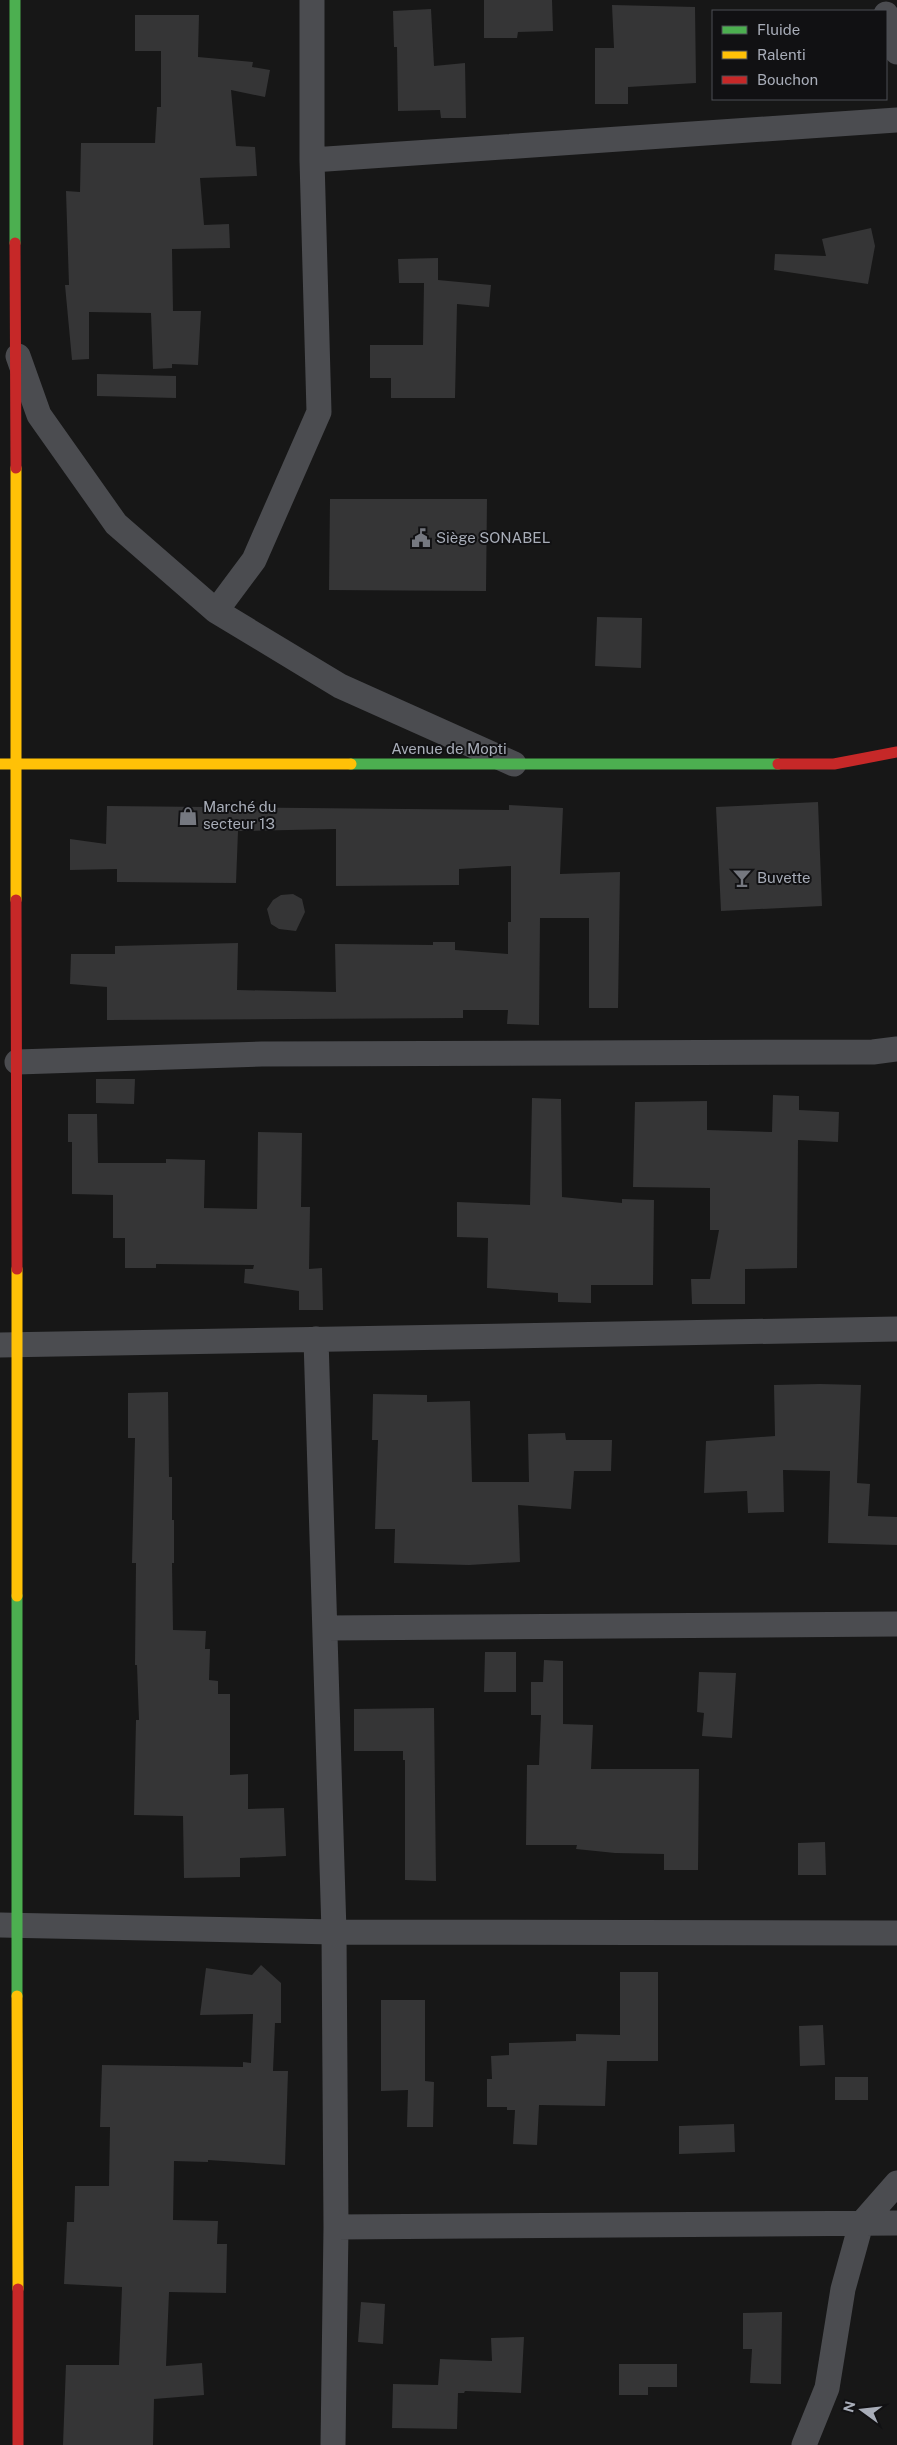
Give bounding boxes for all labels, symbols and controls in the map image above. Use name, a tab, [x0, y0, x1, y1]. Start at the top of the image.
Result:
legend	[712, 10, 887, 100]
text: Fluide	[757, 21, 800, 38]
text: Ralenti	[757, 46, 806, 63]
text: Bouchon	[757, 71, 818, 88]
public building icon: Siège SONABEL	[410, 527, 432, 549]
place label: Siège SONABEL	[436, 529, 550, 546]
street label: Avenue de Mopti	[391, 740, 507, 757]
place label: Marché du secteur 13	[203, 798, 276, 832]
shop icon: Marché du secteur 13	[177, 805, 199, 827]
bar icon: Buvette	[731, 867, 753, 889]
place label: Buvette	[757, 869, 811, 886]
north arrow	[837, 2385, 887, 2435]
text: N	[840, 2399, 859, 2414]

